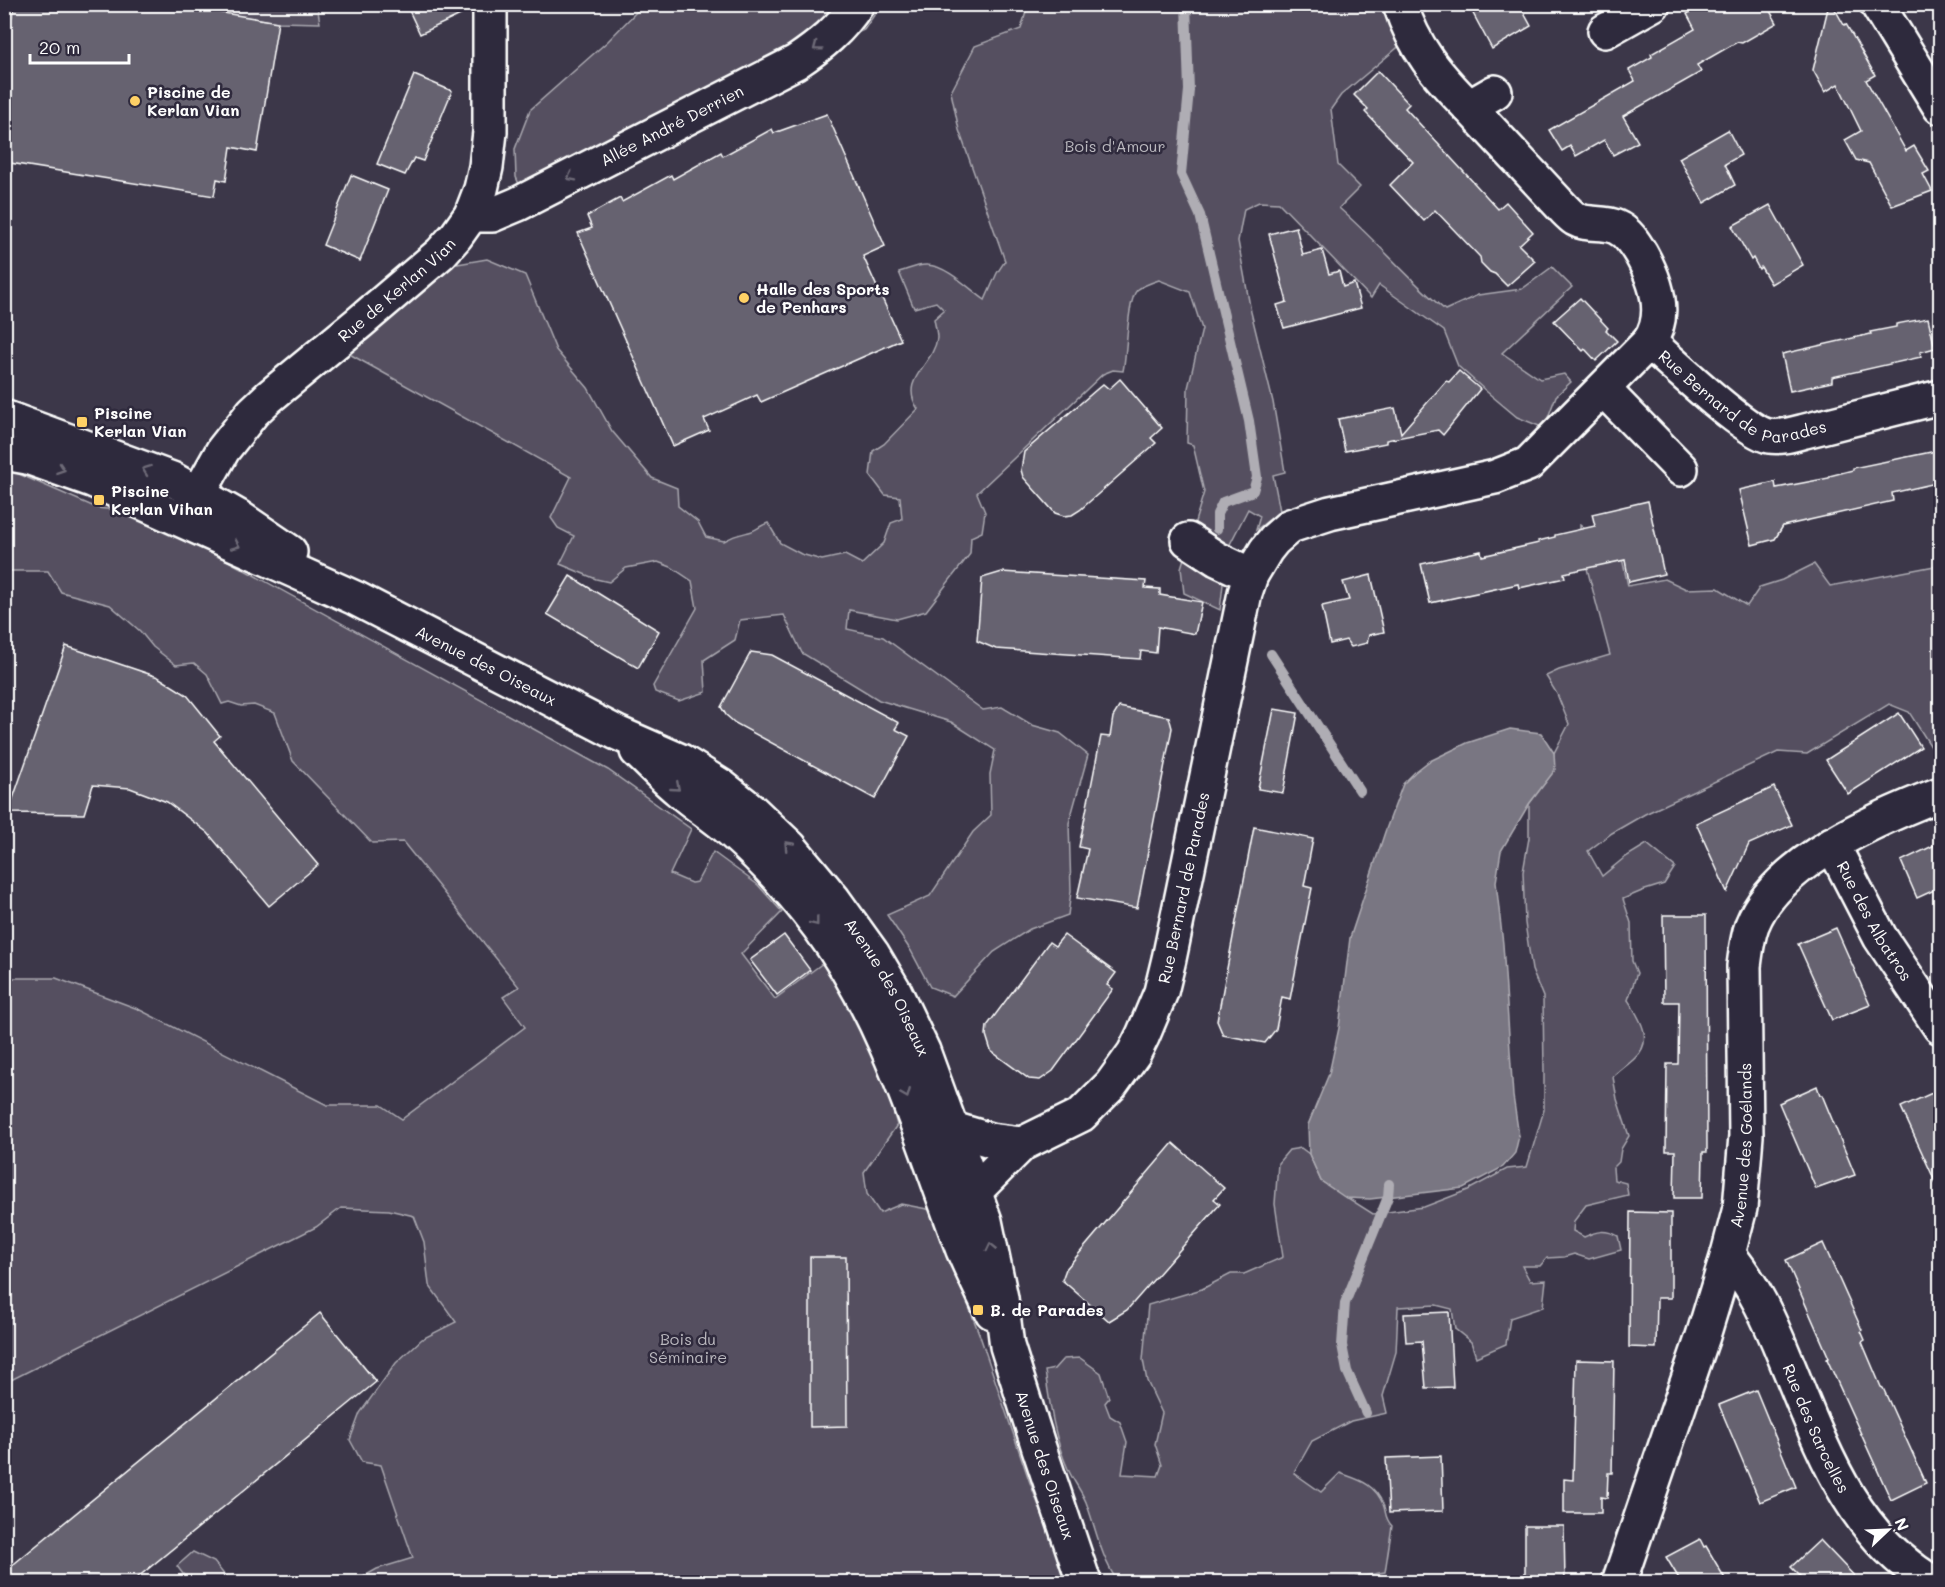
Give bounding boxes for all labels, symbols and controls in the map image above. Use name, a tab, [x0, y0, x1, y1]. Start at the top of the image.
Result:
scale bar	[30, 27, 129, 65]
text: 20 m	[39, 35, 80, 59]
one-way arrow	[813, 40, 824, 51]
street label: Allée André Derrien	[597, 80, 747, 170]
place label: Piscine de Kerlan Vian	[147, 81, 240, 120]
marker: Piscine de Kerlan Vian	[128, 94, 142, 108]
park label: Bois d'Amour	[1065, 135, 1166, 156]
one-way arrow	[566, 170, 577, 181]
street label: Rue de Kerlan Vian	[333, 233, 460, 346]
place label: Halle des Sports de Penhars	[756, 278, 889, 317]
marker: Halle des Sports de Penhars	[737, 291, 751, 305]
street label: Rue Bernard de Parades	[1654, 345, 1828, 447]
place label: Piscine Kerlan Vian	[94, 402, 187, 441]
marker: Piscine Kerlan Vian	[75, 415, 89, 429]
one-way arrow	[55, 462, 66, 474]
one-way arrow	[141, 464, 152, 477]
place label: Piscine Kerlan Vihan	[111, 480, 213, 519]
marker: Piscine Kerlan Vihan	[92, 493, 106, 507]
one-way arrow	[230, 537, 241, 549]
street label: Avenue des Oiseaux	[412, 620, 560, 710]
one-way arrow	[669, 780, 679, 791]
street label: Rue Bernard de Parades	[1152, 790, 1213, 985]
one-way arrow	[784, 842, 795, 852]
street label: Rue des Albatros	[1833, 857, 1917, 985]
street label: Avenue des Oiseaux	[840, 914, 935, 1059]
one-way arrow	[807, 915, 818, 926]
street label: Avenue des Goélands	[1724, 1063, 1756, 1230]
one-way arrow	[898, 1088, 911, 1099]
one-way arrow	[986, 1242, 999, 1252]
place label: B. de Parades	[990, 1299, 1104, 1320]
marker: B. de Parades	[971, 1303, 985, 1317]
park label: Bois du Séminaire	[649, 1328, 727, 1367]
street label: Rue des Sarcelles	[1779, 1361, 1855, 1496]
street label: Avenue des Oiseaux	[1012, 1388, 1080, 1542]
north arrow	[1858, 1500, 1918, 1560]
text: N	[1890, 1514, 1914, 1534]

